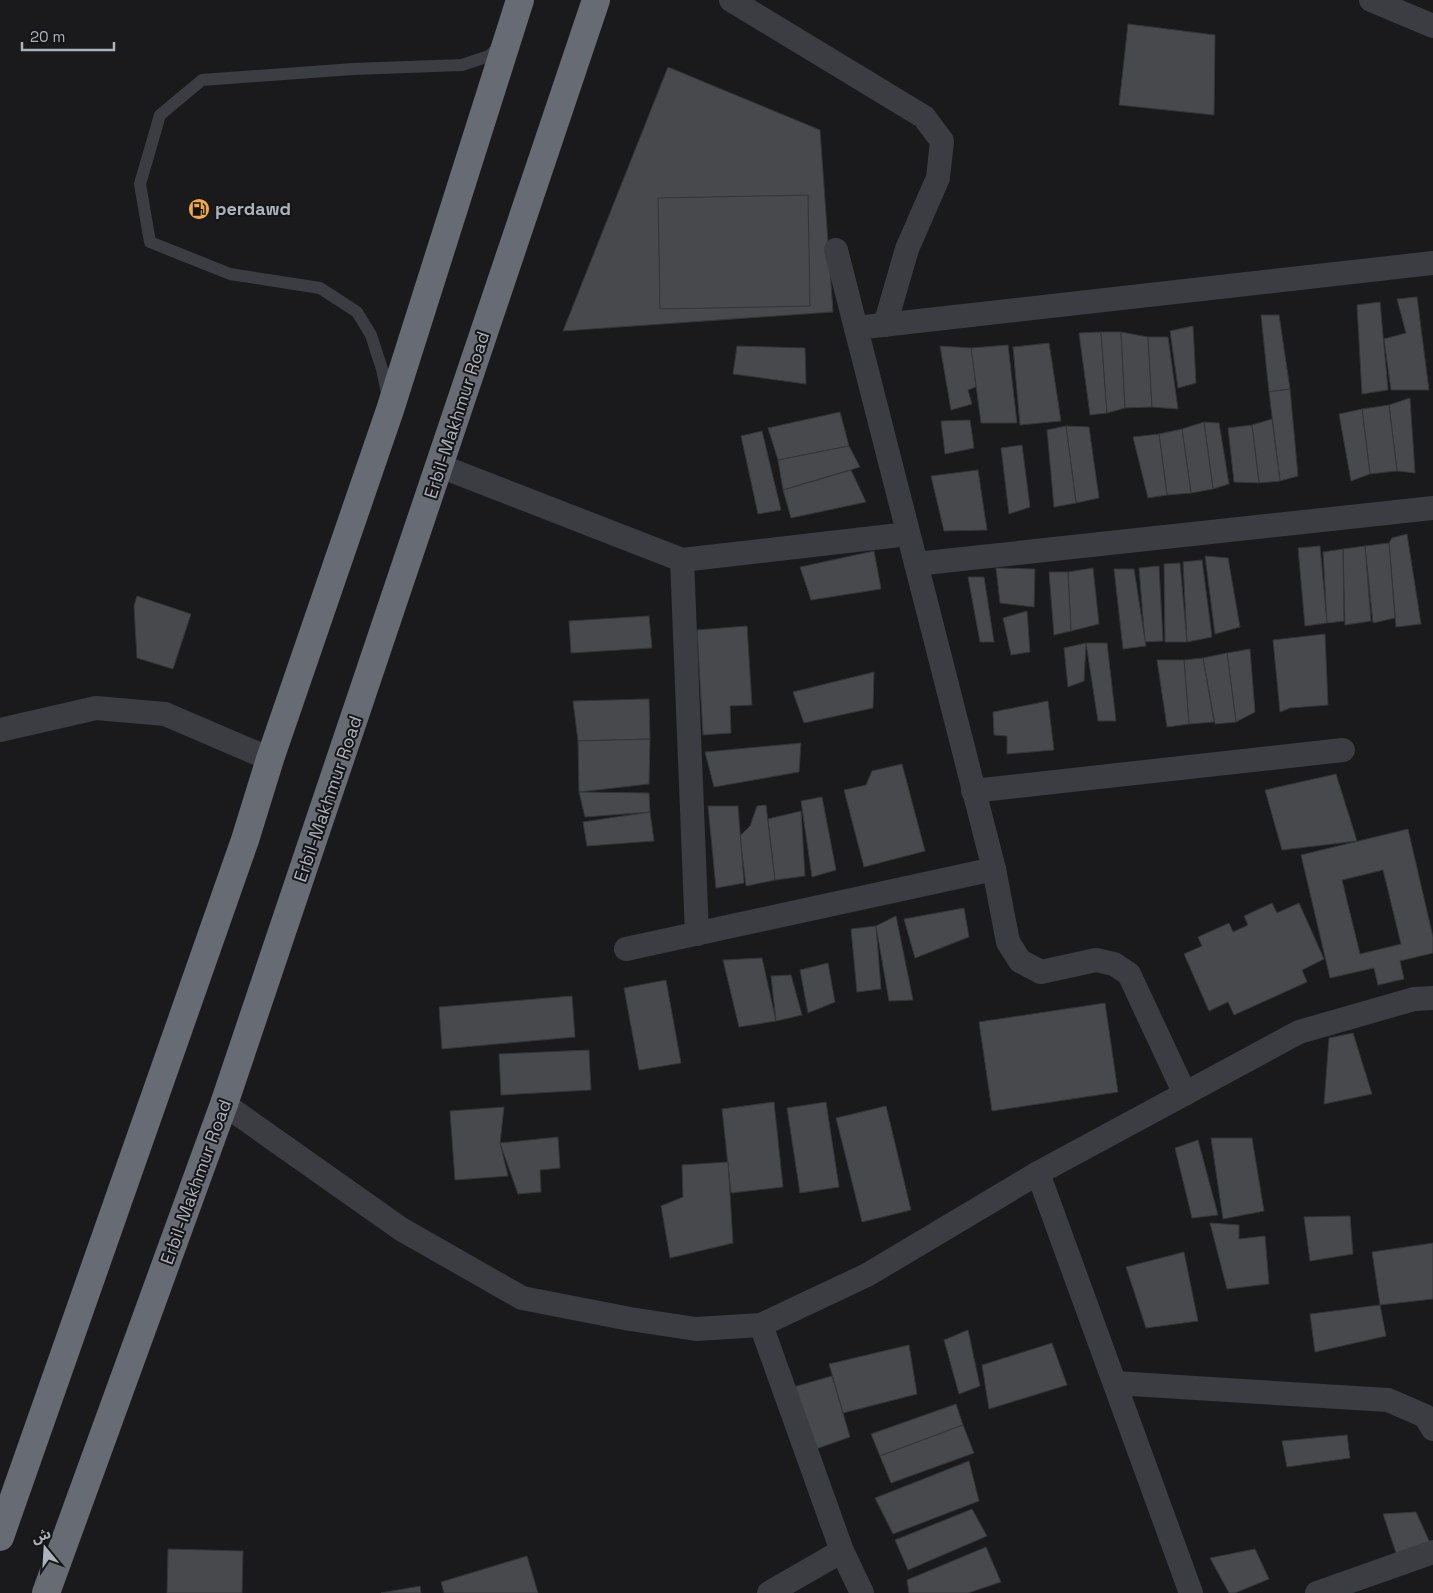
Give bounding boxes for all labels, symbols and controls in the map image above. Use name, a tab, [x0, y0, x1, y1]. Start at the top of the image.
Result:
scale bar	[22, 20, 115, 52]
text: 20 m	[30, 27, 65, 46]
fuel station icon: perdawd	[187, 197, 211, 221]
place label: perdawd	[215, 197, 291, 220]
street label: Erbil-Makhmur Road	[419, 328, 494, 501]
street label: Erbil-Makhmur Road	[288, 713, 367, 885]
street label: Erbil-Makhmur Road	[155, 1096, 236, 1268]
north arrow	[20, 1523, 70, 1573]
text: ش	[29, 1524, 53, 1547]

